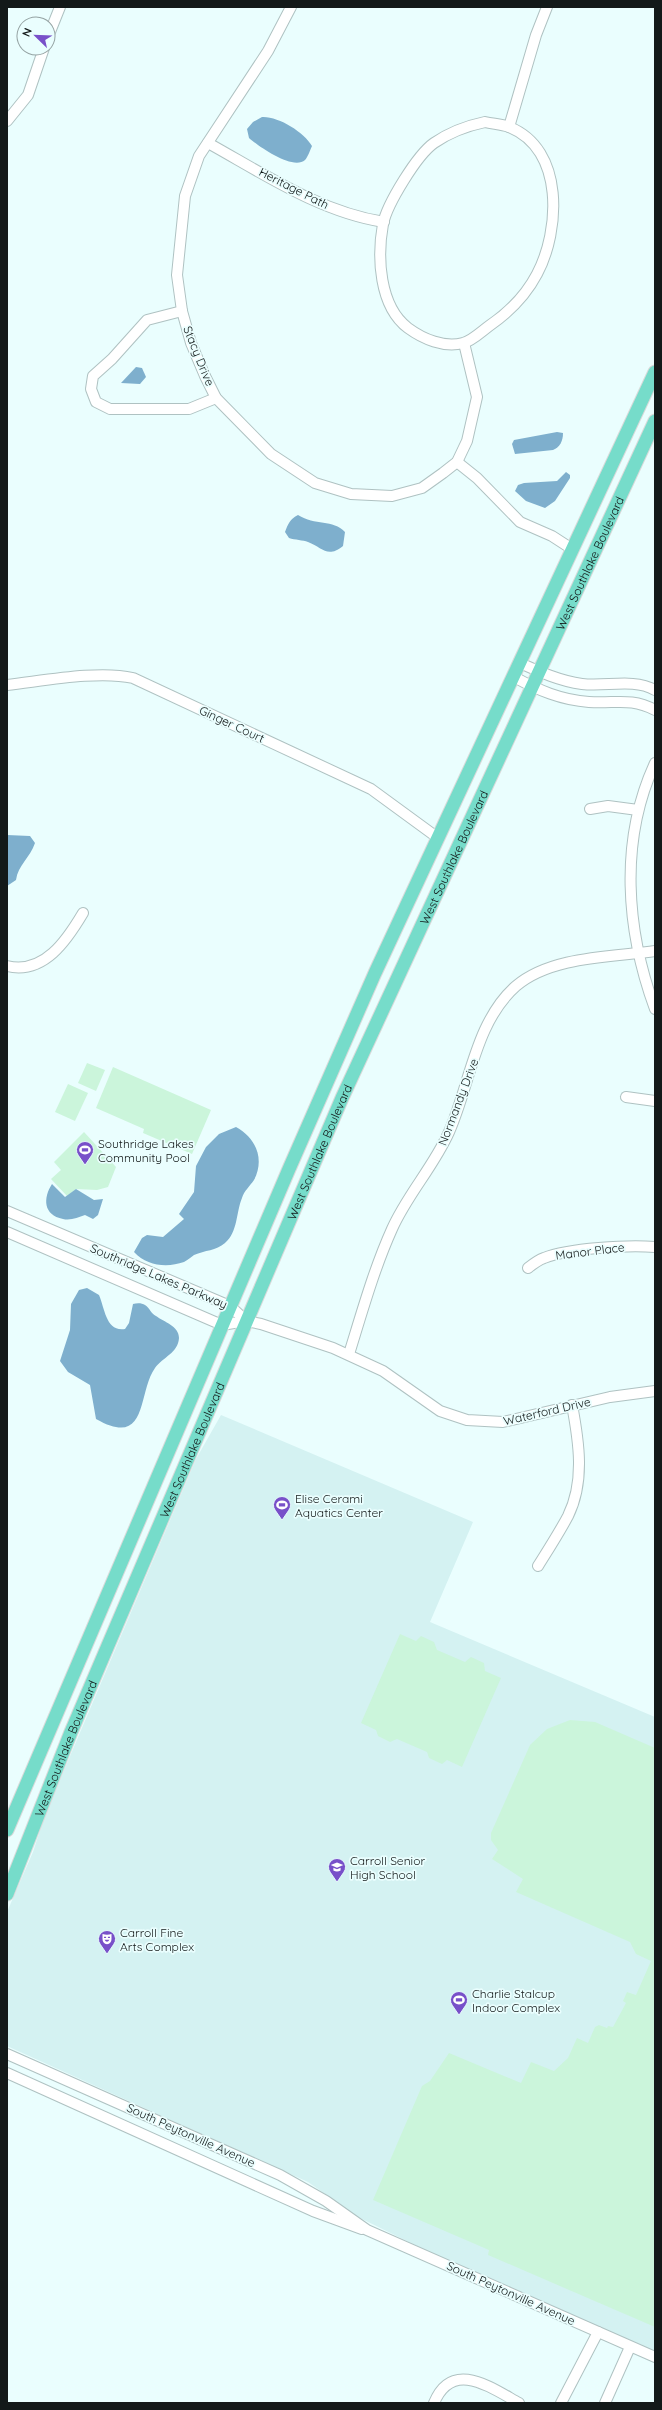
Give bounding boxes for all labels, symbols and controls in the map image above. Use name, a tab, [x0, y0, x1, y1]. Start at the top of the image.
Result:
north arrow	[16, 16, 56, 56]
text: N	[19, 26, 35, 39]
street label: Heritage Path	[257, 164, 331, 212]
street label: Stacy Drive	[180, 324, 218, 388]
street label: West Southlake Boulevard	[552, 494, 627, 632]
street label: Ginger Court	[197, 702, 267, 746]
street label: West Southlake Boulevard	[416, 788, 491, 926]
street label: Normandy Drive	[435, 1056, 482, 1148]
street label: West Southlake Boulevard	[283, 1082, 355, 1222]
place label: Southridge Lakes Community Pool	[98, 1136, 194, 1165]
sports icon: Southridge Lakes Community Pool	[75, 1140, 95, 1165]
street label: Manor Place	[555, 1239, 626, 1263]
street label: Southridge Lakes Parkway	[88, 1240, 230, 1312]
street label: West Southlake Boulevard	[156, 1380, 227, 1520]
street label: Waterford Drive	[502, 1394, 592, 1428]
place label: Elise Cerami Aquatics Center	[295, 1491, 383, 1520]
sports icon: Elise Cerami Aquatics Center	[272, 1495, 292, 1520]
street label: West Southlake Boulevard	[31, 1678, 100, 1819]
place label: Carroll Senior High School	[350, 1853, 425, 1882]
school or university icon: Carroll Senior High School	[327, 1857, 347, 1882]
place label: Carroll Fine Arts Complex	[120, 1925, 194, 1954]
theatre icon: Carroll Fine Arts Complex	[97, 1929, 117, 1954]
place label: Charlie Stalcup Indoor Complex	[472, 1986, 560, 2015]
sports icon: Charlie Stalcup Indoor Complex	[449, 1990, 469, 2015]
street label: South Peytonville Avenue	[124, 2100, 258, 2170]
street label: South Peytonville Avenue	[444, 2258, 578, 2328]

